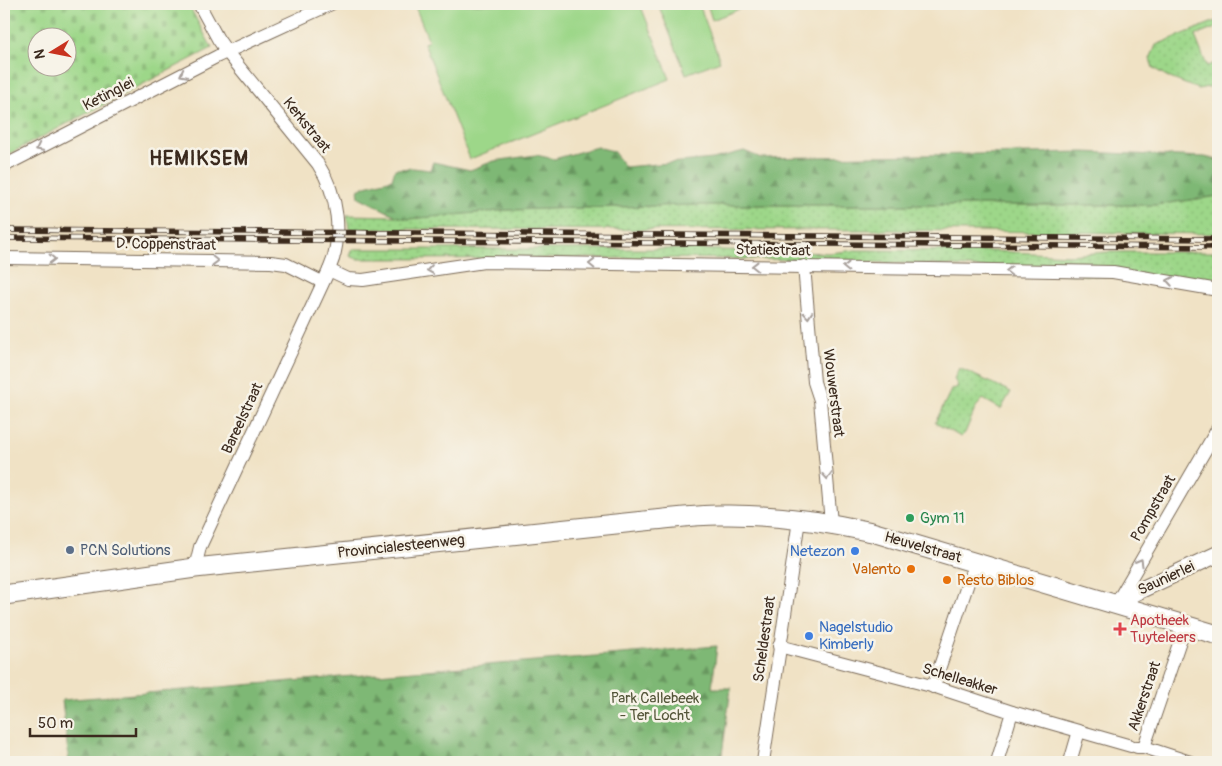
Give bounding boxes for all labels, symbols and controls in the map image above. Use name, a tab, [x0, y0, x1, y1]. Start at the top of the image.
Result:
north arrow	[28, 28, 78, 78]
text: N	[30, 48, 49, 60]
one-way arrow	[179, 68, 188, 78]
street label: Ketinglei	[80, 73, 137, 115]
street label: Kerkstraat	[279, 94, 335, 158]
one-way arrow	[35, 142, 44, 152]
district label: HEMIKSEM	[149, 146, 249, 171]
street label: D. Coppenstraat	[116, 234, 217, 255]
street label: Statiestraat	[735, 240, 812, 261]
one-way arrow	[49, 253, 57, 264]
one-way arrow	[211, 256, 219, 267]
one-way arrow	[588, 259, 596, 269]
one-way arrow	[751, 261, 758, 271]
one-way arrow	[842, 262, 850, 272]
one-way arrow	[426, 264, 434, 275]
one-way arrow	[1004, 266, 1012, 276]
one-way arrow	[1166, 277, 1175, 287]
one-way arrow	[802, 311, 813, 319]
street label: Wouwerstraat	[819, 348, 848, 439]
street label: Bareelstraat	[218, 379, 268, 457]
street label: Pompstraat	[1127, 471, 1181, 545]
one-way arrow	[821, 472, 832, 480]
place label: Gym 11	[920, 509, 965, 528]
marker: Gym 11	[904, 512, 916, 524]
street label: Heuvelstraat	[882, 527, 964, 568]
street label: Provincialesteenweg	[336, 530, 466, 563]
place label: PCN Solutions	[80, 541, 171, 560]
place label: Netezon	[790, 542, 845, 561]
marker: PCN Solutions	[64, 544, 76, 556]
marker: Netezon	[849, 545, 861, 557]
street label: Saunierlei	[1135, 557, 1198, 600]
one-way arrow	[1134, 559, 1144, 568]
place label: Valento	[852, 560, 901, 579]
marker: Valento	[905, 563, 917, 575]
place label: Resto Biblos	[957, 571, 1034, 590]
marker: Resto Biblos	[941, 574, 953, 586]
street label: Scheldestraat	[749, 594, 780, 683]
place label: Apotheek Tuyteleers	[1130, 611, 1196, 647]
place label: Nagelstudio Kimberly	[819, 618, 893, 654]
marker: Apotheek Tuyteleers	[1114, 623, 1126, 635]
marker: Nagelstudio Kimberly	[803, 630, 815, 642]
street label: Akkerstraat	[1124, 658, 1166, 734]
street label: Schelleakker	[920, 659, 1000, 700]
park label: Park Callebeek - Ter Locht	[611, 689, 700, 725]
scale bar	[30, 706, 136, 738]
text: 50 m	[38, 714, 73, 733]

